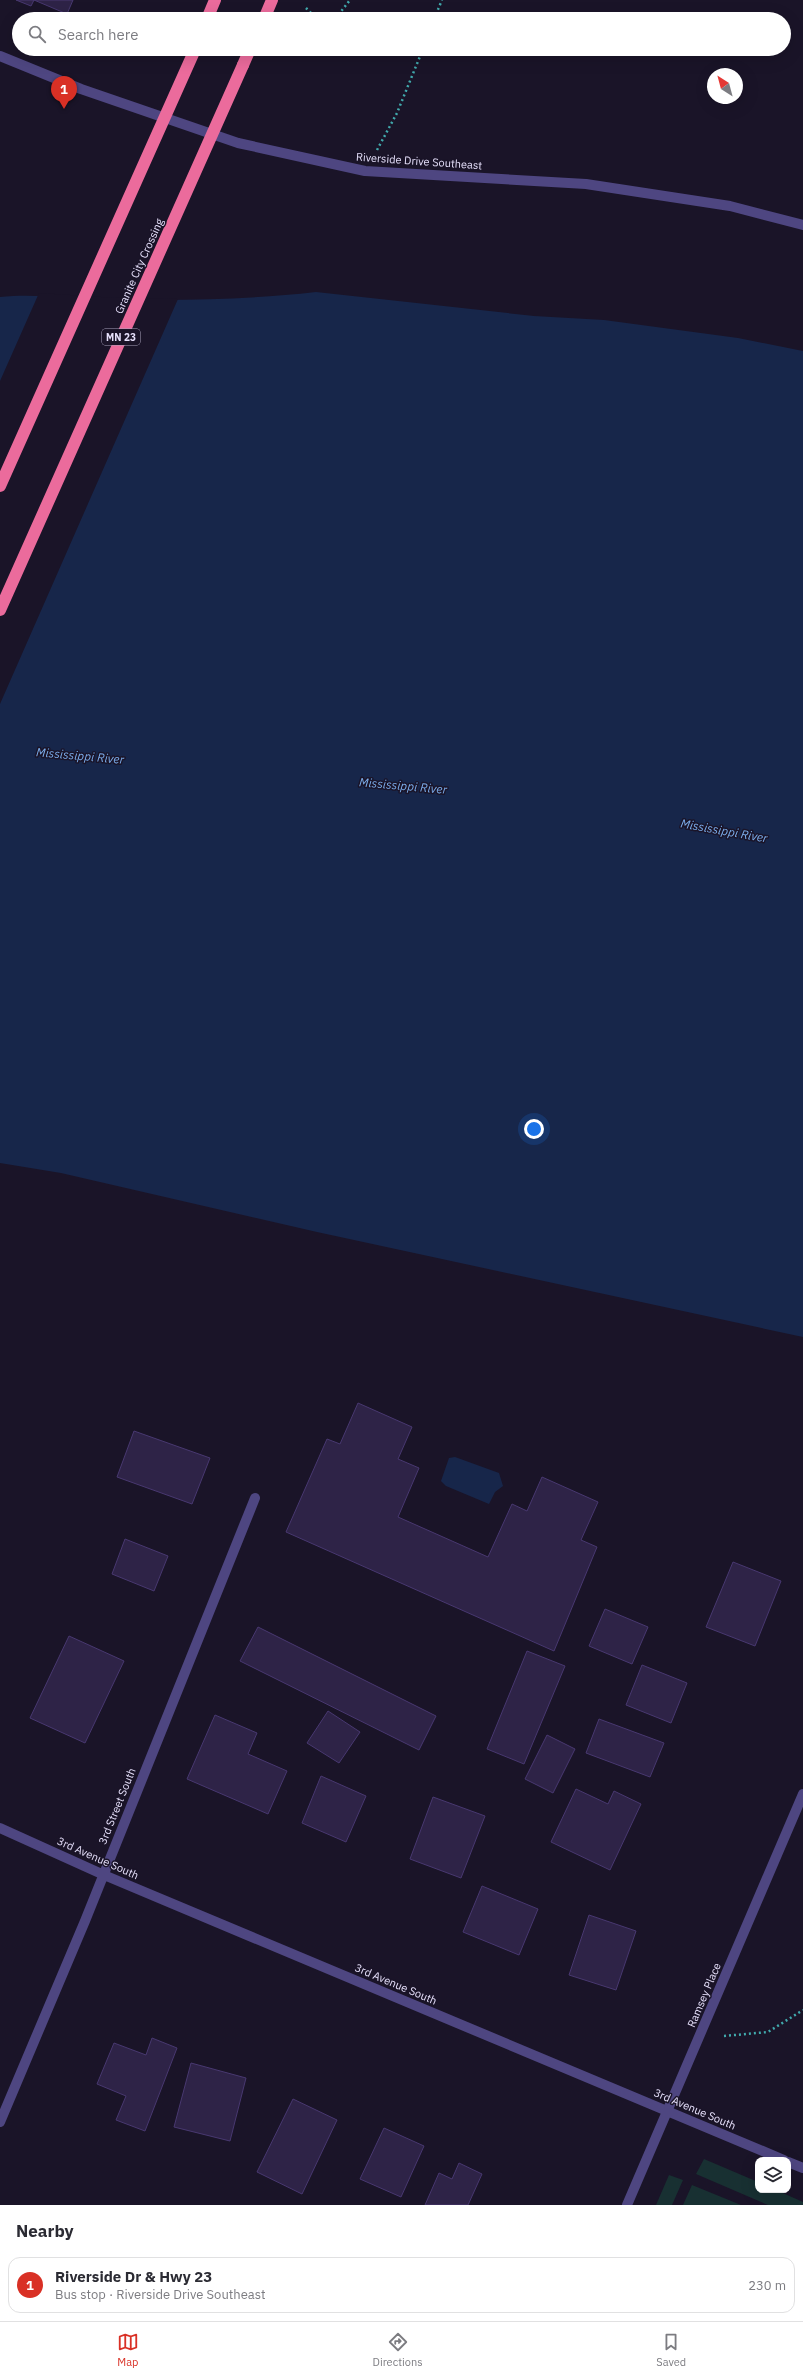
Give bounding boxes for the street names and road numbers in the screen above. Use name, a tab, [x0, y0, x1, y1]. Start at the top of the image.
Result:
street label: Riverside Drive Southeast	[355, 150, 483, 172]
street label: Granite City Crossing	[112, 216, 166, 316]
road number: MN 23	[102, 329, 140, 345]
street label: 3rd Street South	[95, 1766, 139, 1846]
street label: 3rd Avenue South	[55, 1834, 141, 1882]
street label: 3rd Avenue South	[353, 1960, 439, 2008]
street label: Ramsey Place	[684, 1961, 724, 2029]
street label: 3rd Avenue South	[652, 2085, 738, 2133]

